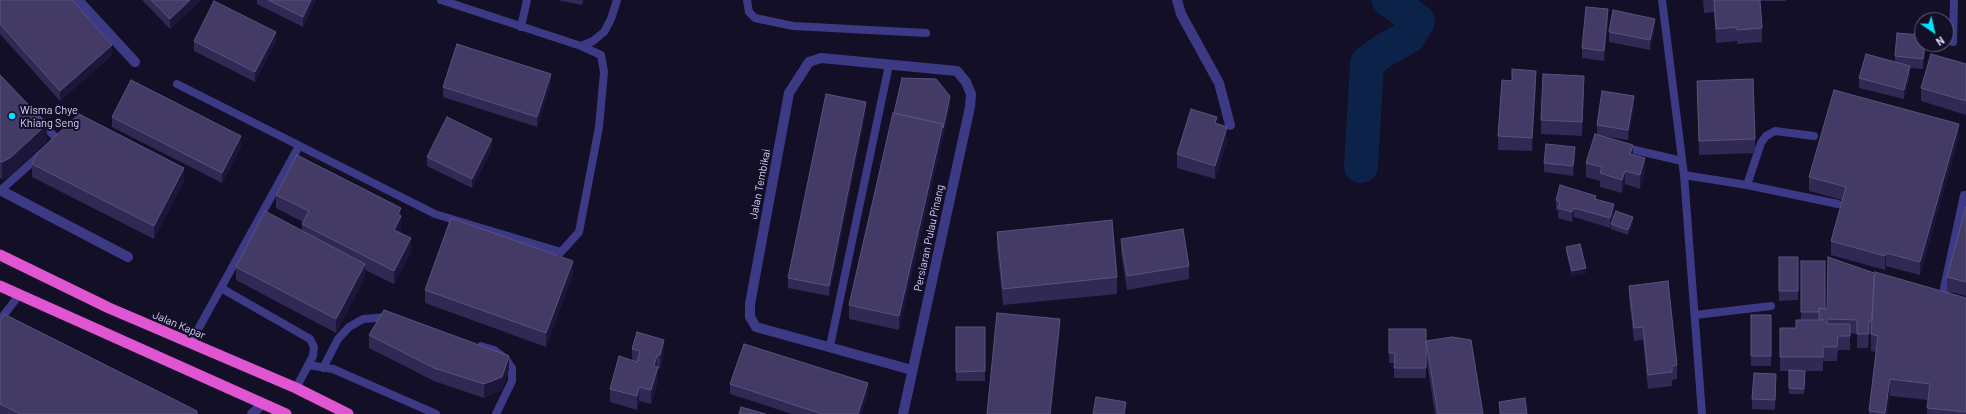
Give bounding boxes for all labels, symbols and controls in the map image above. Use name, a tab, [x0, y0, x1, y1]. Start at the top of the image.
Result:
north arrow	[1914, 12, 1954, 52]
text: N	[1934, 34, 1947, 49]
place label: Wisma Chye Khiang Seng	[20, 103, 79, 129]
marker: Wisma Chye Khiang Seng	[7, 111, 17, 121]
street label: Jalan Tembikai	[747, 148, 773, 220]
street label: Persiaran Pulau Pinang	[911, 183, 947, 293]
street label: Jalan Kapar	[151, 308, 207, 342]

